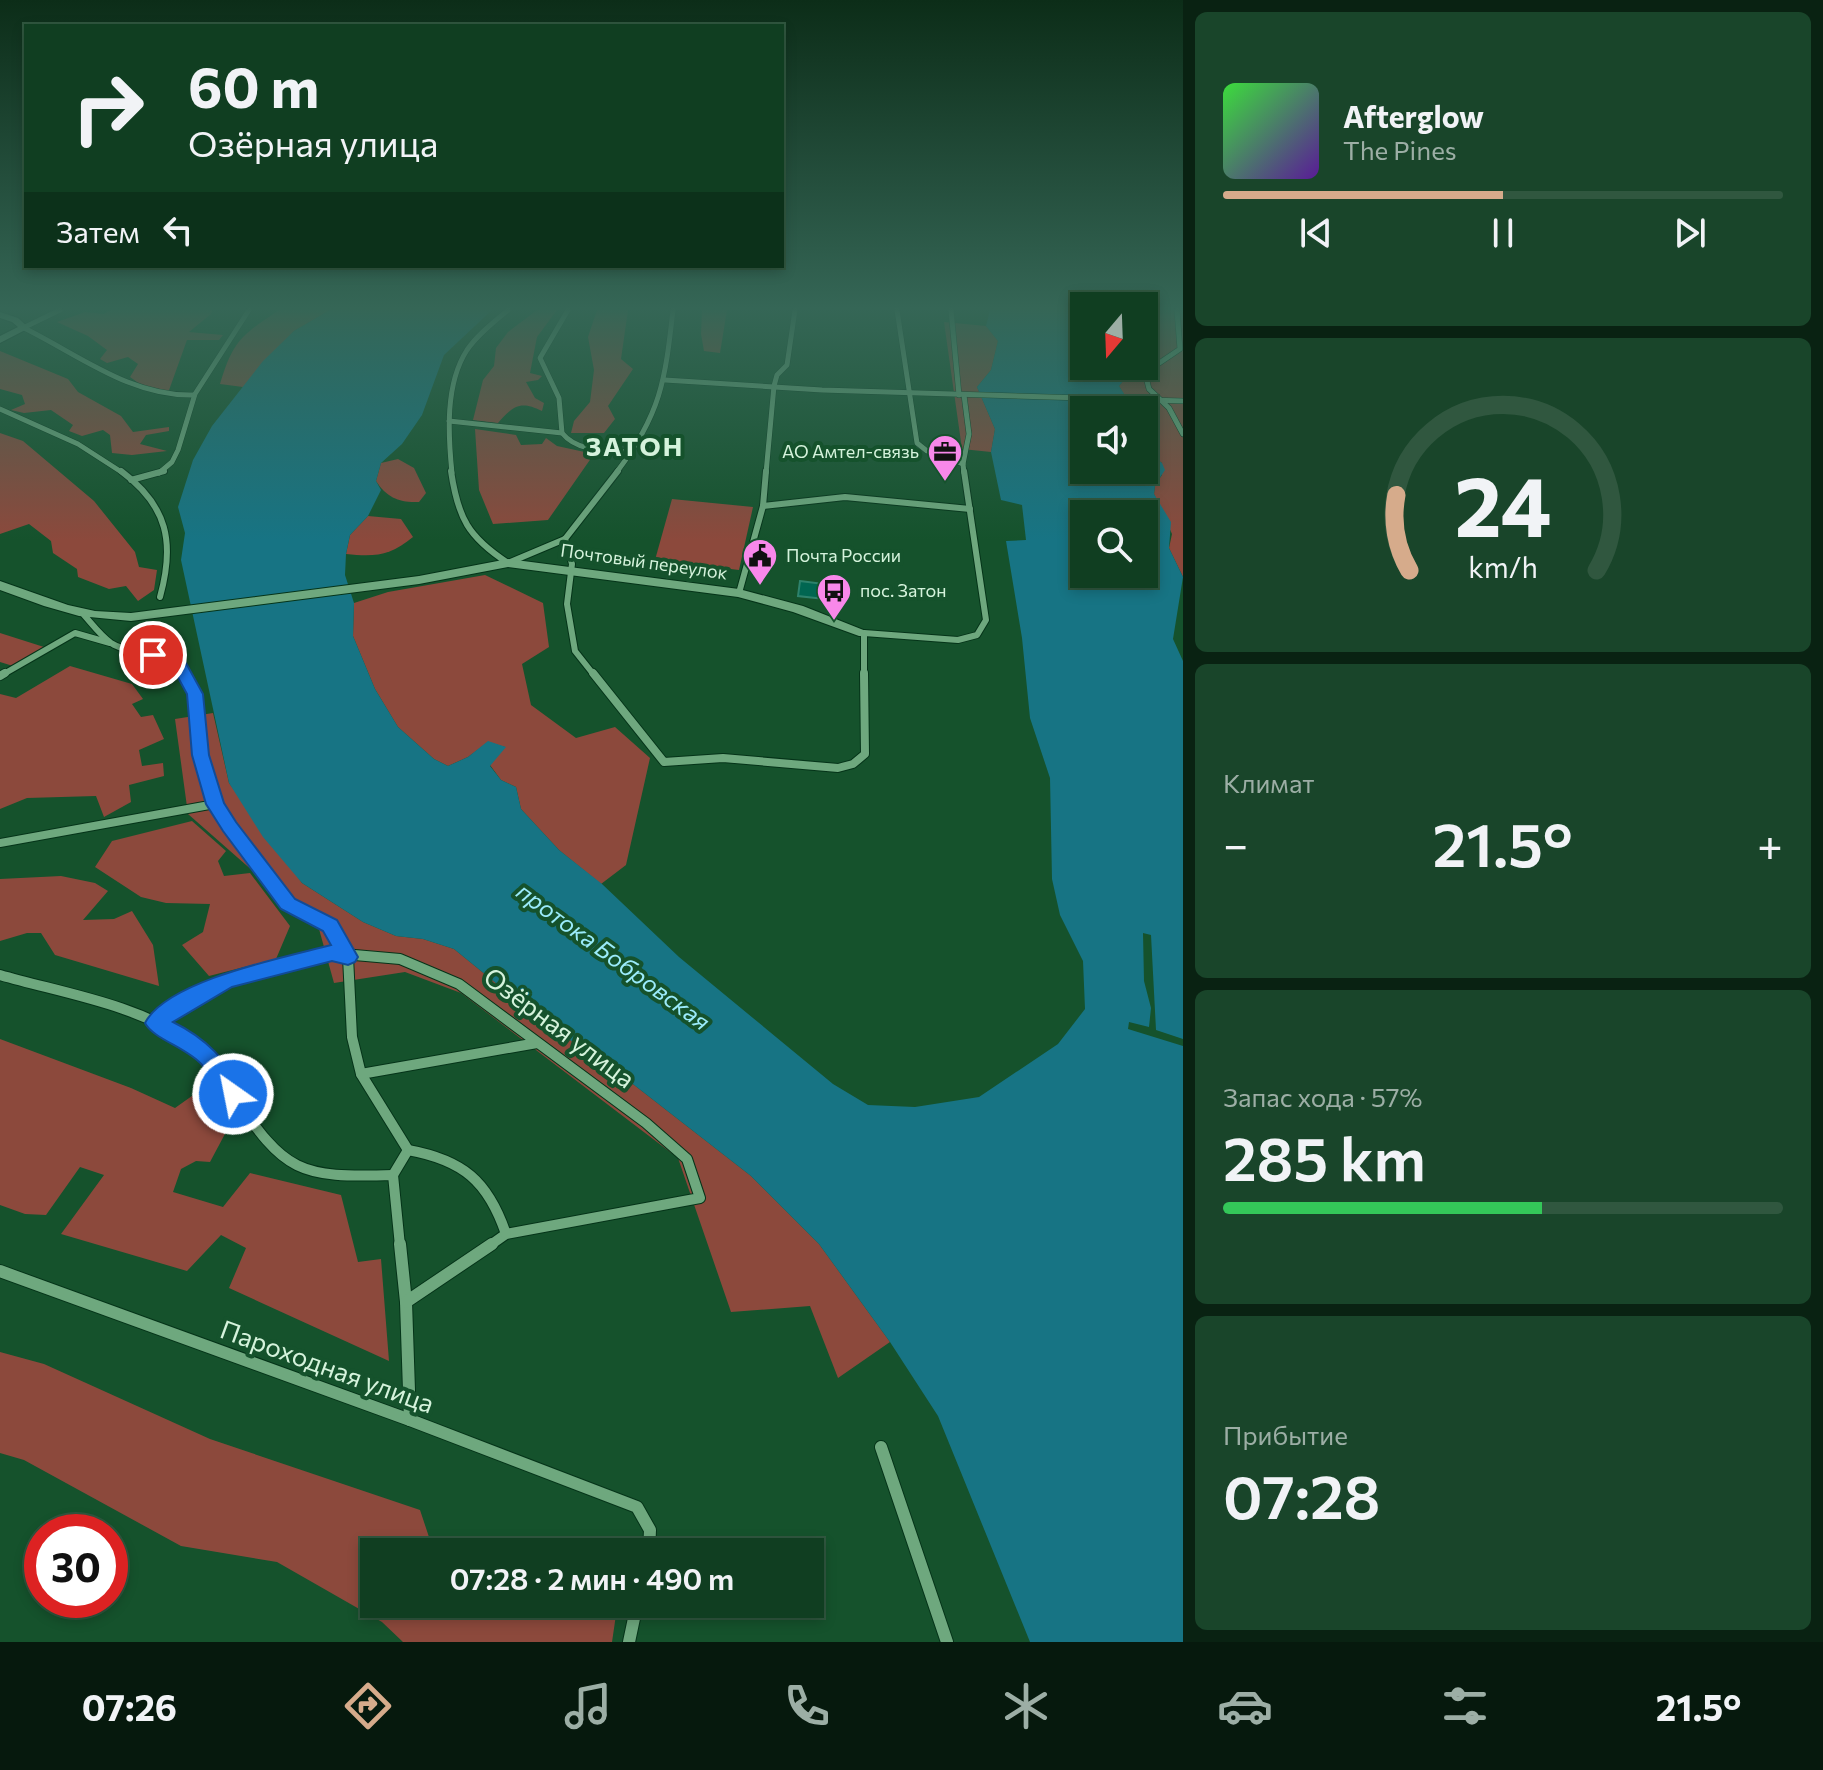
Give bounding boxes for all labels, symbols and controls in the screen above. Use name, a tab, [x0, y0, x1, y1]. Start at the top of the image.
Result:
text: 60 m	[188, 51, 319, 120]
icon: right	[56, 56, 160, 160]
text: Afterglow	[1343, 97, 1484, 134]
text: Озёрная улица	[188, 120, 438, 164]
text: The Pines	[1343, 134, 1457, 165]
icon: left	[156, 208, 200, 252]
icon: previous	[1294, 211, 1338, 255]
icon: pause	[1481, 211, 1525, 255]
icon: next	[1668, 211, 1712, 255]
text: Затем	[56, 212, 140, 249]
north arrow	[1070, 292, 1158, 380]
map controls	[1070, 292, 1158, 588]
button: sound	[1070, 396, 1158, 484]
district label: ЗАТОН	[586, 430, 684, 461]
office icon: АО Амтел-связь	[926, 433, 964, 483]
place label: АО Амтел-связь	[782, 440, 919, 462]
text: 24	[1454, 452, 1552, 554]
button: search	[1070, 500, 1158, 588]
public building icon: Почта России	[741, 537, 779, 587]
street label: Почтовый переулок	[559, 538, 729, 584]
place label: Почта России	[786, 544, 901, 566]
text: km/h	[1468, 549, 1538, 584]
bus stop icon: пос. Затон	[815, 572, 853, 622]
place label: пос. Затон	[860, 579, 947, 601]
pin	[119, 621, 187, 689]
icon: arrive	[131, 633, 175, 677]
text: Климат	[1223, 767, 1315, 798]
text: 21.5°	[1432, 806, 1573, 879]
text: −	[1223, 816, 1248, 870]
text: +	[1757, 816, 1783, 870]
water label: протока Бобровская	[512, 876, 716, 1036]
street label: Озёрная улица	[478, 960, 641, 1094]
position arrow	[191, 1052, 275, 1136]
text: Запас хода · 57%	[1223, 1081, 1422, 1112]
text: 285 km	[1223, 1120, 1426, 1193]
street label: Пароходная улица	[217, 1313, 438, 1419]
text: Прибытие	[1223, 1419, 1348, 1450]
text: 07:28	[1223, 1458, 1380, 1531]
speed limit sign: 30	[24, 1514, 128, 1618]
text: 07:28 · 2 мин · 490 m	[450, 1559, 734, 1596]
icon: directions	[340, 1678, 396, 1734]
icon: music	[560, 1678, 616, 1734]
icon: phone	[779, 1678, 835, 1734]
icon: climate	[998, 1678, 1054, 1734]
icon: car	[1217, 1678, 1273, 1734]
icon: filters	[1437, 1678, 1493, 1734]
text: 07:26	[82, 1684, 177, 1728]
text: 21.5°	[1656, 1684, 1741, 1728]

